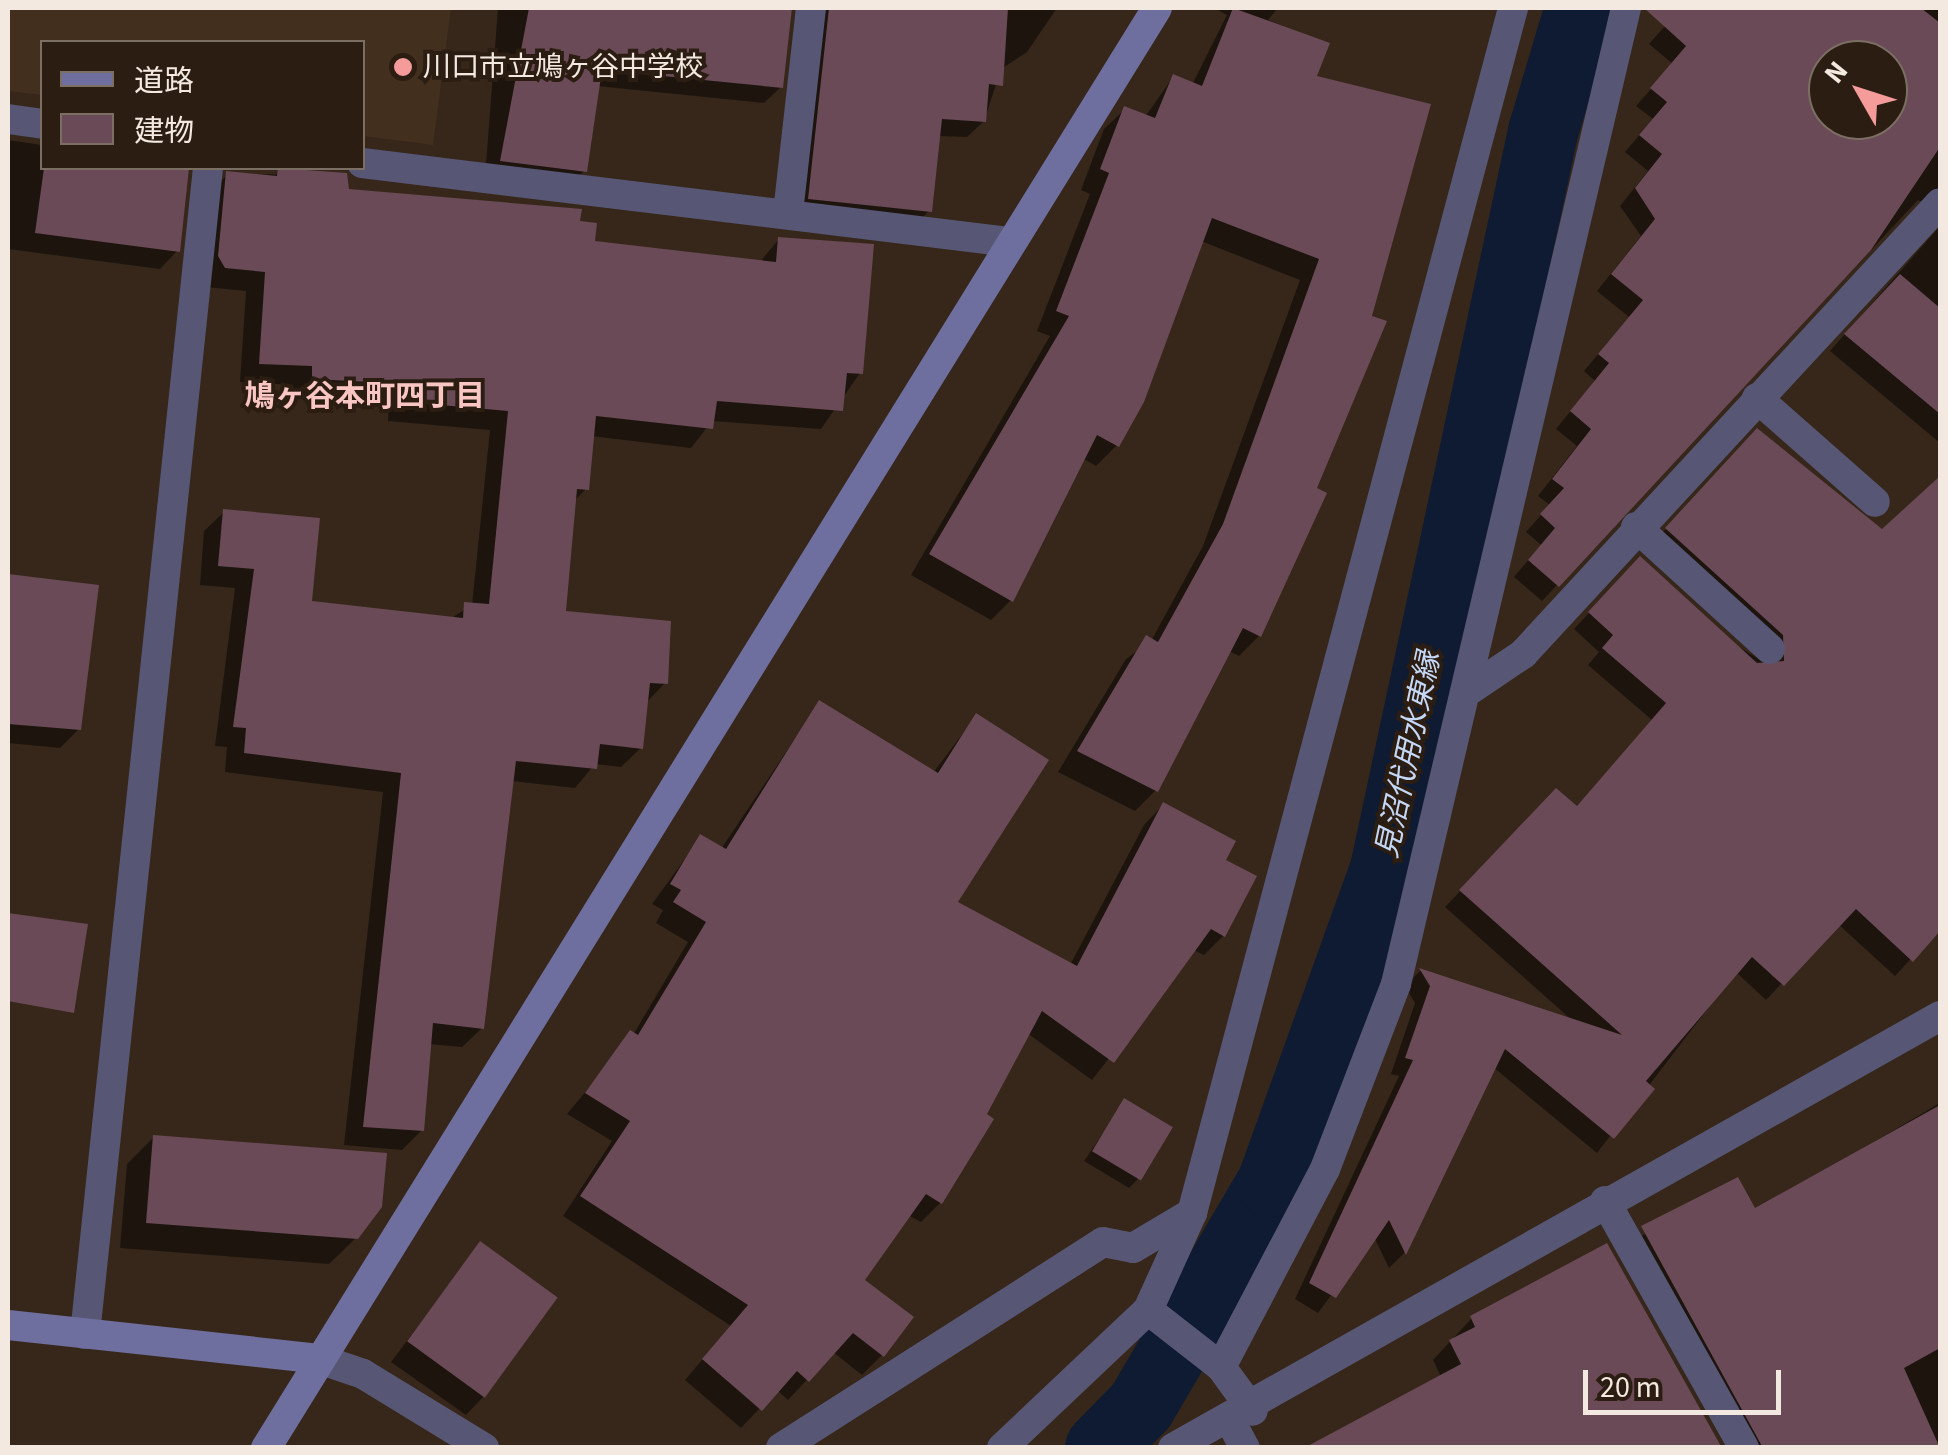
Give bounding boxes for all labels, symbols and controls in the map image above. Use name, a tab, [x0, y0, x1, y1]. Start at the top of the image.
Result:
legend	[40, 40, 365, 170]
north arrow	[1808, 40, 1908, 140]
place label: 川口市立鳩ヶ谷中学校	[423, 50, 703, 84]
text: N	[1815, 53, 1858, 92]
marker: 川口市立鳩ヶ谷中学校	[392, 56, 414, 78]
text: 道路	[134, 60, 194, 103]
text: 建物	[134, 110, 194, 153]
district label: 鳩ヶ谷本町四丁目	[245, 379, 485, 415]
water label: 見沼代用水東縁	[1370, 649, 1448, 861]
scale bar	[1588, 1350, 1786, 1412]
text: 20 m	[1600, 1366, 1661, 1409]

